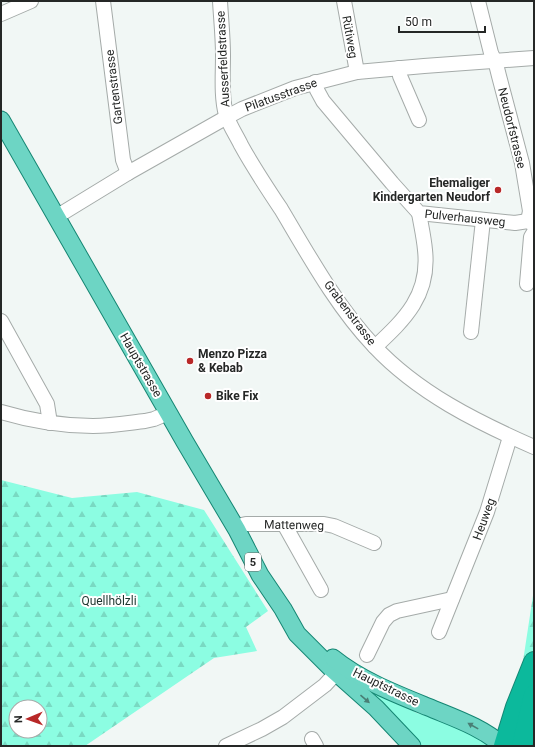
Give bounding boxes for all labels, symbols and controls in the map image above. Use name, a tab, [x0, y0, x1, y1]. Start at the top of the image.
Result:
scale bar	[399, 8, 485, 34]
street label: Ausserfeldstrasse	[213, 10, 233, 108]
street label: Rütiweg	[339, 15, 361, 59]
text: 50 m	[405, 15, 432, 29]
street label: Gartenstrasse	[102, 49, 126, 125]
street label: Pilatusstrasse	[243, 75, 319, 115]
street label: Neudorfstrasse	[495, 86, 529, 170]
place label: Ehemaliger Kindergarten Neudorf	[373, 176, 491, 204]
marker: Ehemaliger Kindergarten Neudorf	[493, 185, 503, 195]
street label: Pulverhausweg	[424, 207, 506, 229]
street label: Grabenstrasse	[321, 278, 379, 348]
street label: Hauptstrasse	[117, 330, 165, 400]
place label: Menzo Pizza & Kebab	[198, 347, 268, 375]
marker: Menzo Pizza & Kebab	[185, 356, 195, 366]
place label: Bike Fix	[216, 389, 259, 403]
marker: Bike Fix	[203, 391, 213, 401]
street label: Heuweg	[470, 496, 498, 542]
street label: Mattenweg	[264, 517, 324, 533]
road number: 5	[245, 553, 261, 571]
park label: Quellhölzli	[81, 594, 137, 608]
street label: Hauptstrasse	[351, 665, 421, 709]
one-way arrow	[361, 694, 370, 703]
north arrow	[8, 699, 48, 739]
text: N	[12, 715, 25, 723]
one-way arrow	[467, 723, 479, 730]

